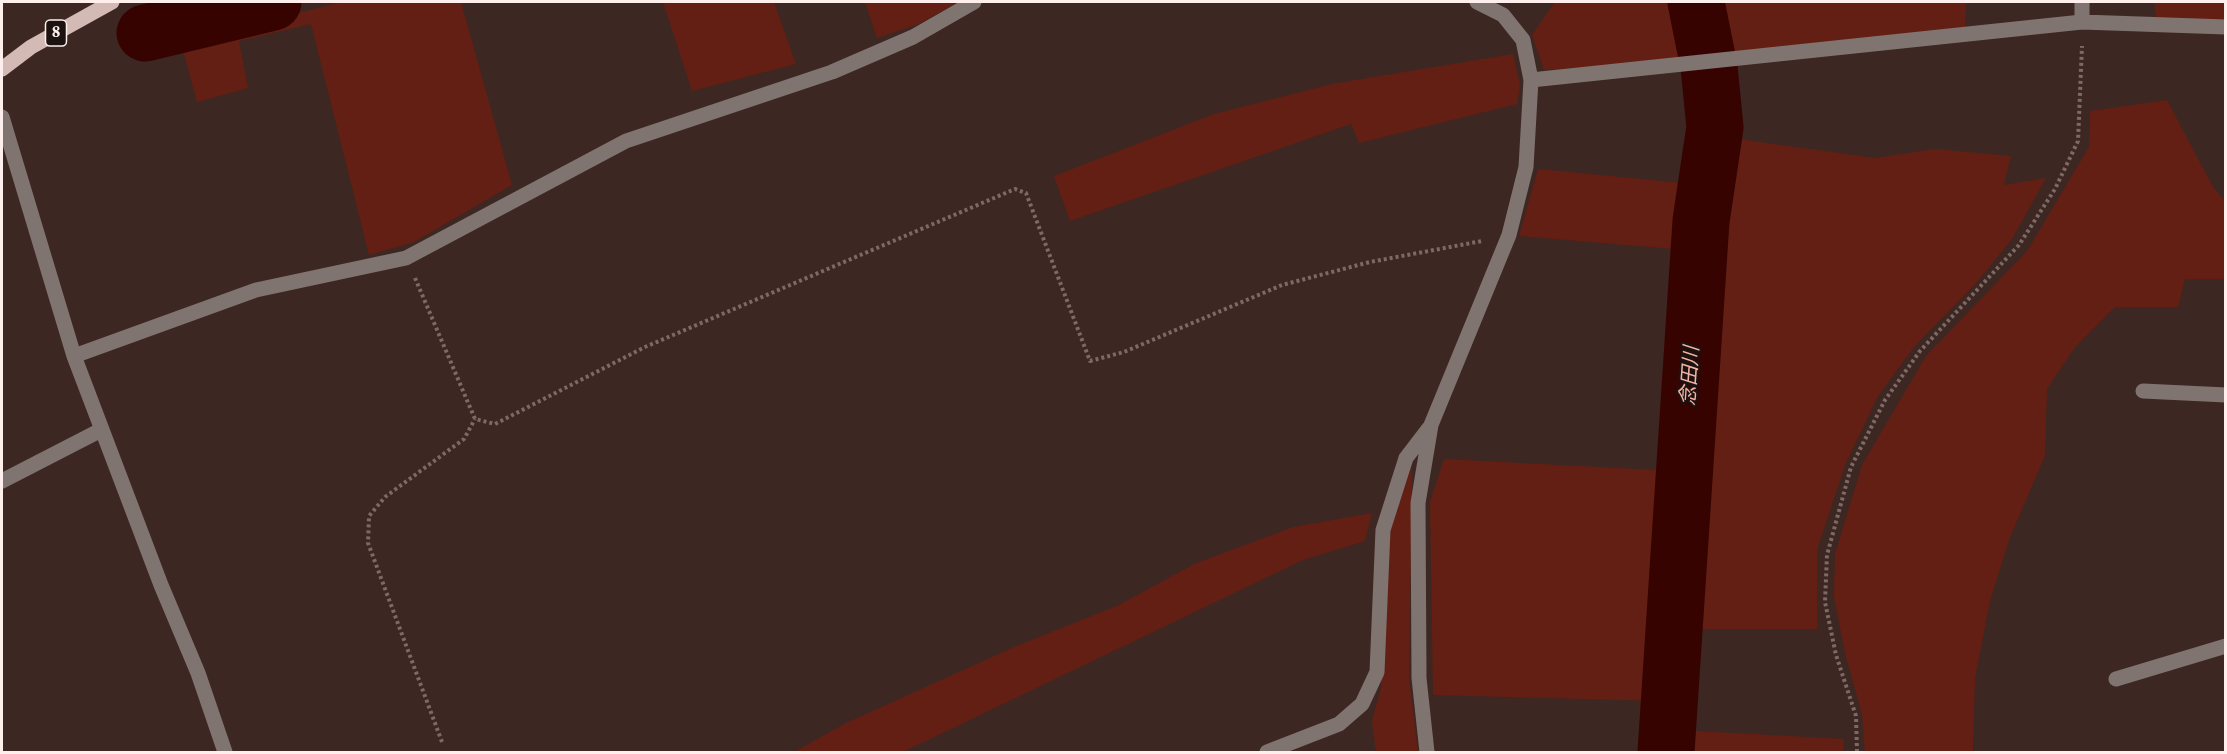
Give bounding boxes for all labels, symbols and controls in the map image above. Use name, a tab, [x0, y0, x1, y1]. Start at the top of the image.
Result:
road number: 8	[46, 20, 66, 46]
water label: 念田川	[1677, 345, 1705, 407]

